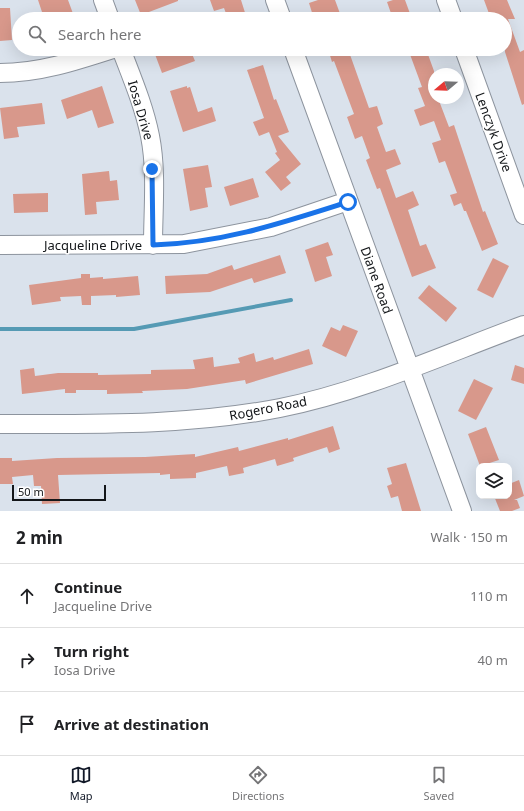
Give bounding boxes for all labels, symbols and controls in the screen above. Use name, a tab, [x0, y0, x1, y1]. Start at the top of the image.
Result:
search box	[12, 12, 512, 56]
icon: search	[26, 23, 48, 45]
text: Search here	[58, 24, 141, 44]
north arrow	[428, 68, 464, 104]
street label: Iosa Drive	[124, 78, 158, 142]
street label: Lenczyk Drive	[471, 90, 517, 174]
route end	[143, 160, 161, 178]
route start	[339, 193, 357, 211]
street label: Jacqueline Drive	[42, 236, 142, 254]
street label: Diane Road	[357, 244, 397, 316]
street label: Rogero Road	[228, 392, 308, 424]
map controls	[476, 463, 512, 499]
button: layers	[476, 463, 512, 499]
scale bar	[12, 483, 106, 502]
text: 50 m	[18, 484, 44, 499]
text: 2 min	[16, 526, 63, 549]
text: Walk · 150 m	[430, 528, 508, 546]
text: Continue	[54, 577, 122, 597]
icon: ahead	[16, 585, 38, 607]
text: 110 m	[470, 587, 508, 605]
text: Jacqueline Drive	[54, 597, 152, 615]
text: Turn right	[54, 641, 129, 661]
icon: right	[16, 649, 38, 671]
text: 40 m	[478, 651, 508, 669]
text: Iosa Drive	[54, 661, 115, 679]
icon: arrive	[16, 713, 38, 735]
text: Arrive at destination	[54, 714, 209, 734]
tab: Map	[70, 764, 93, 803]
tab: Directions	[232, 764, 284, 803]
tab: Saved	[424, 764, 454, 803]

